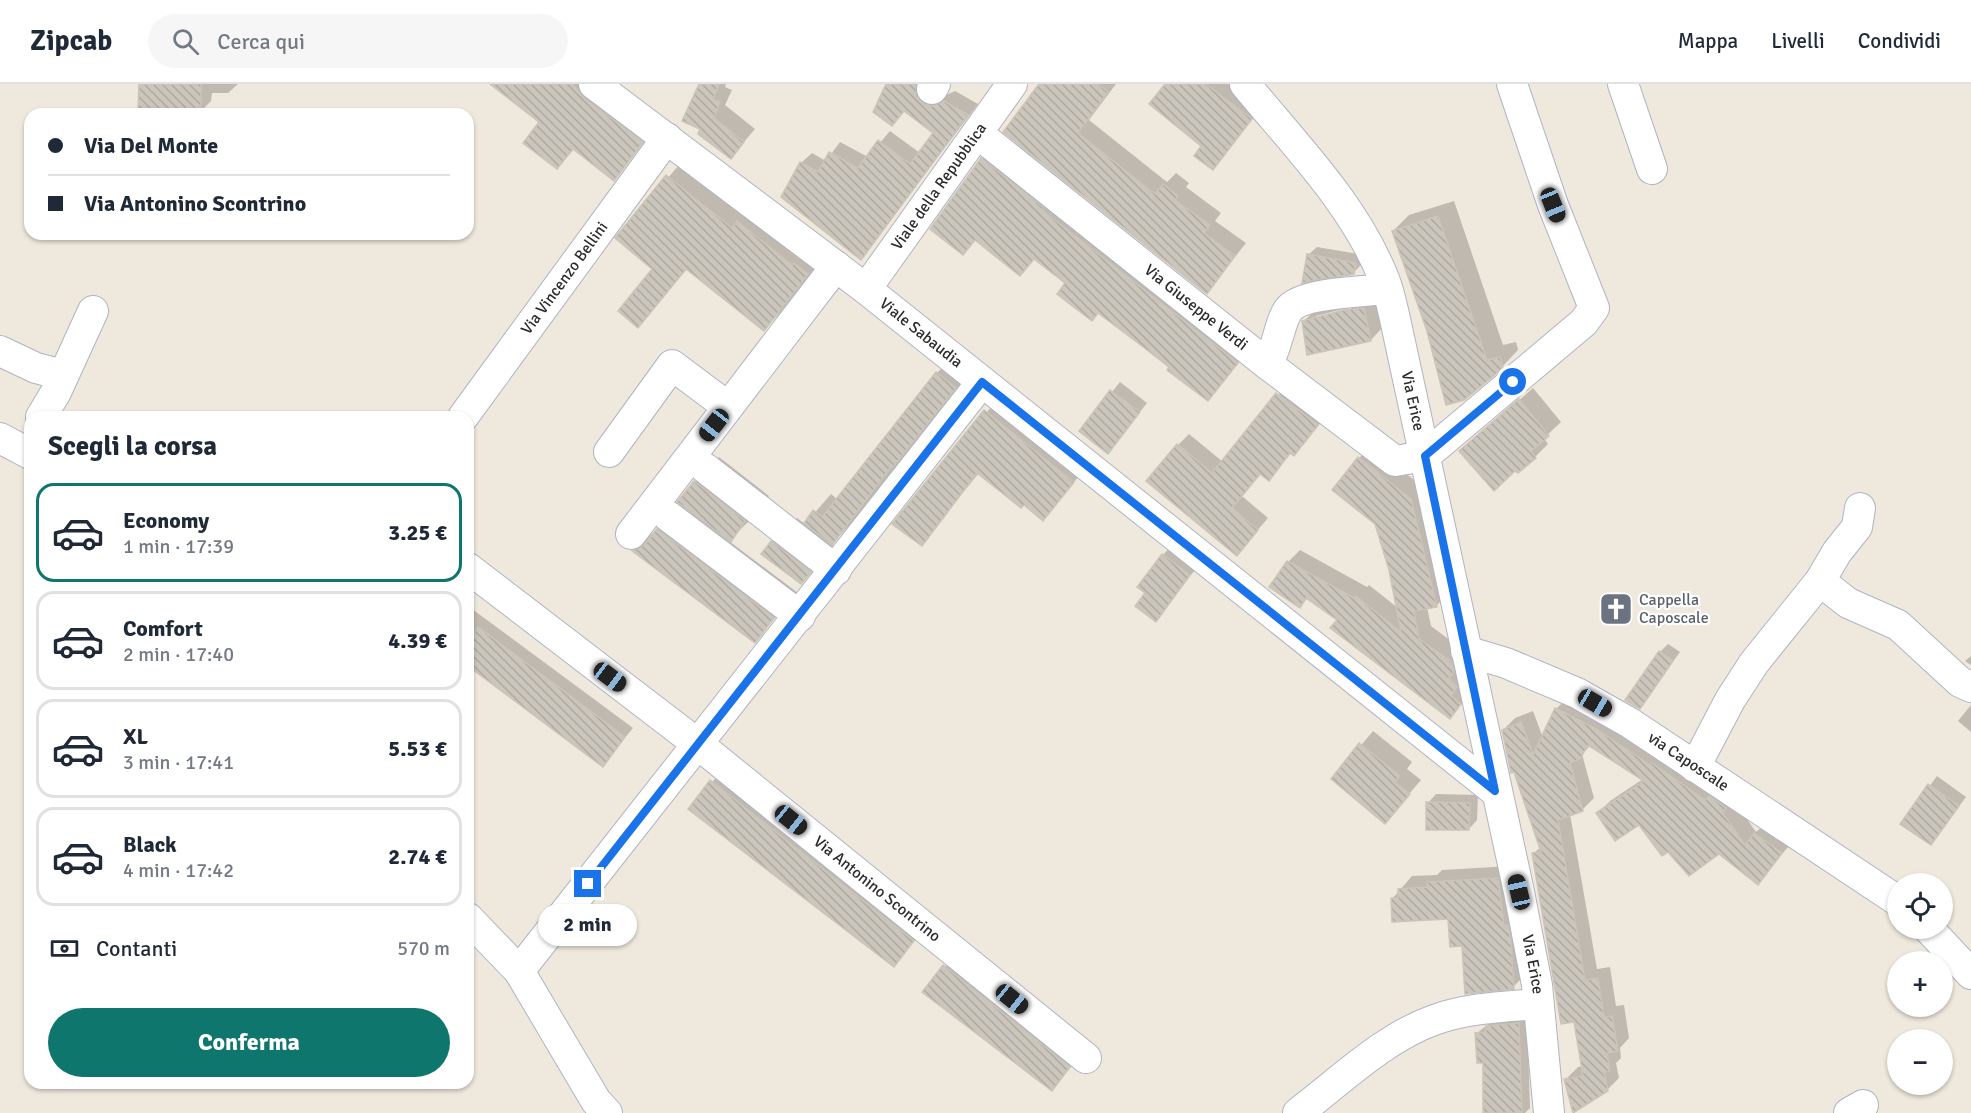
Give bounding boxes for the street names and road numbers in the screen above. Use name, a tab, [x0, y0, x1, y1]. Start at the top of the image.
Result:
street label: Viale della Repubblica	[887, 119, 991, 254]
street label: Via Vincenzo Bellini	[517, 218, 612, 338]
street label: Via Giuseppe Verdi	[1140, 260, 1252, 355]
street label: Viale Sabaudia	[875, 294, 967, 372]
street label: Via Erice	[1397, 369, 1429, 433]
street label: via Caposcale	[1644, 728, 1733, 796]
street label: Via Antonino Scontrino	[809, 832, 945, 946]
street label: Via Erice	[1517, 933, 1548, 995]

